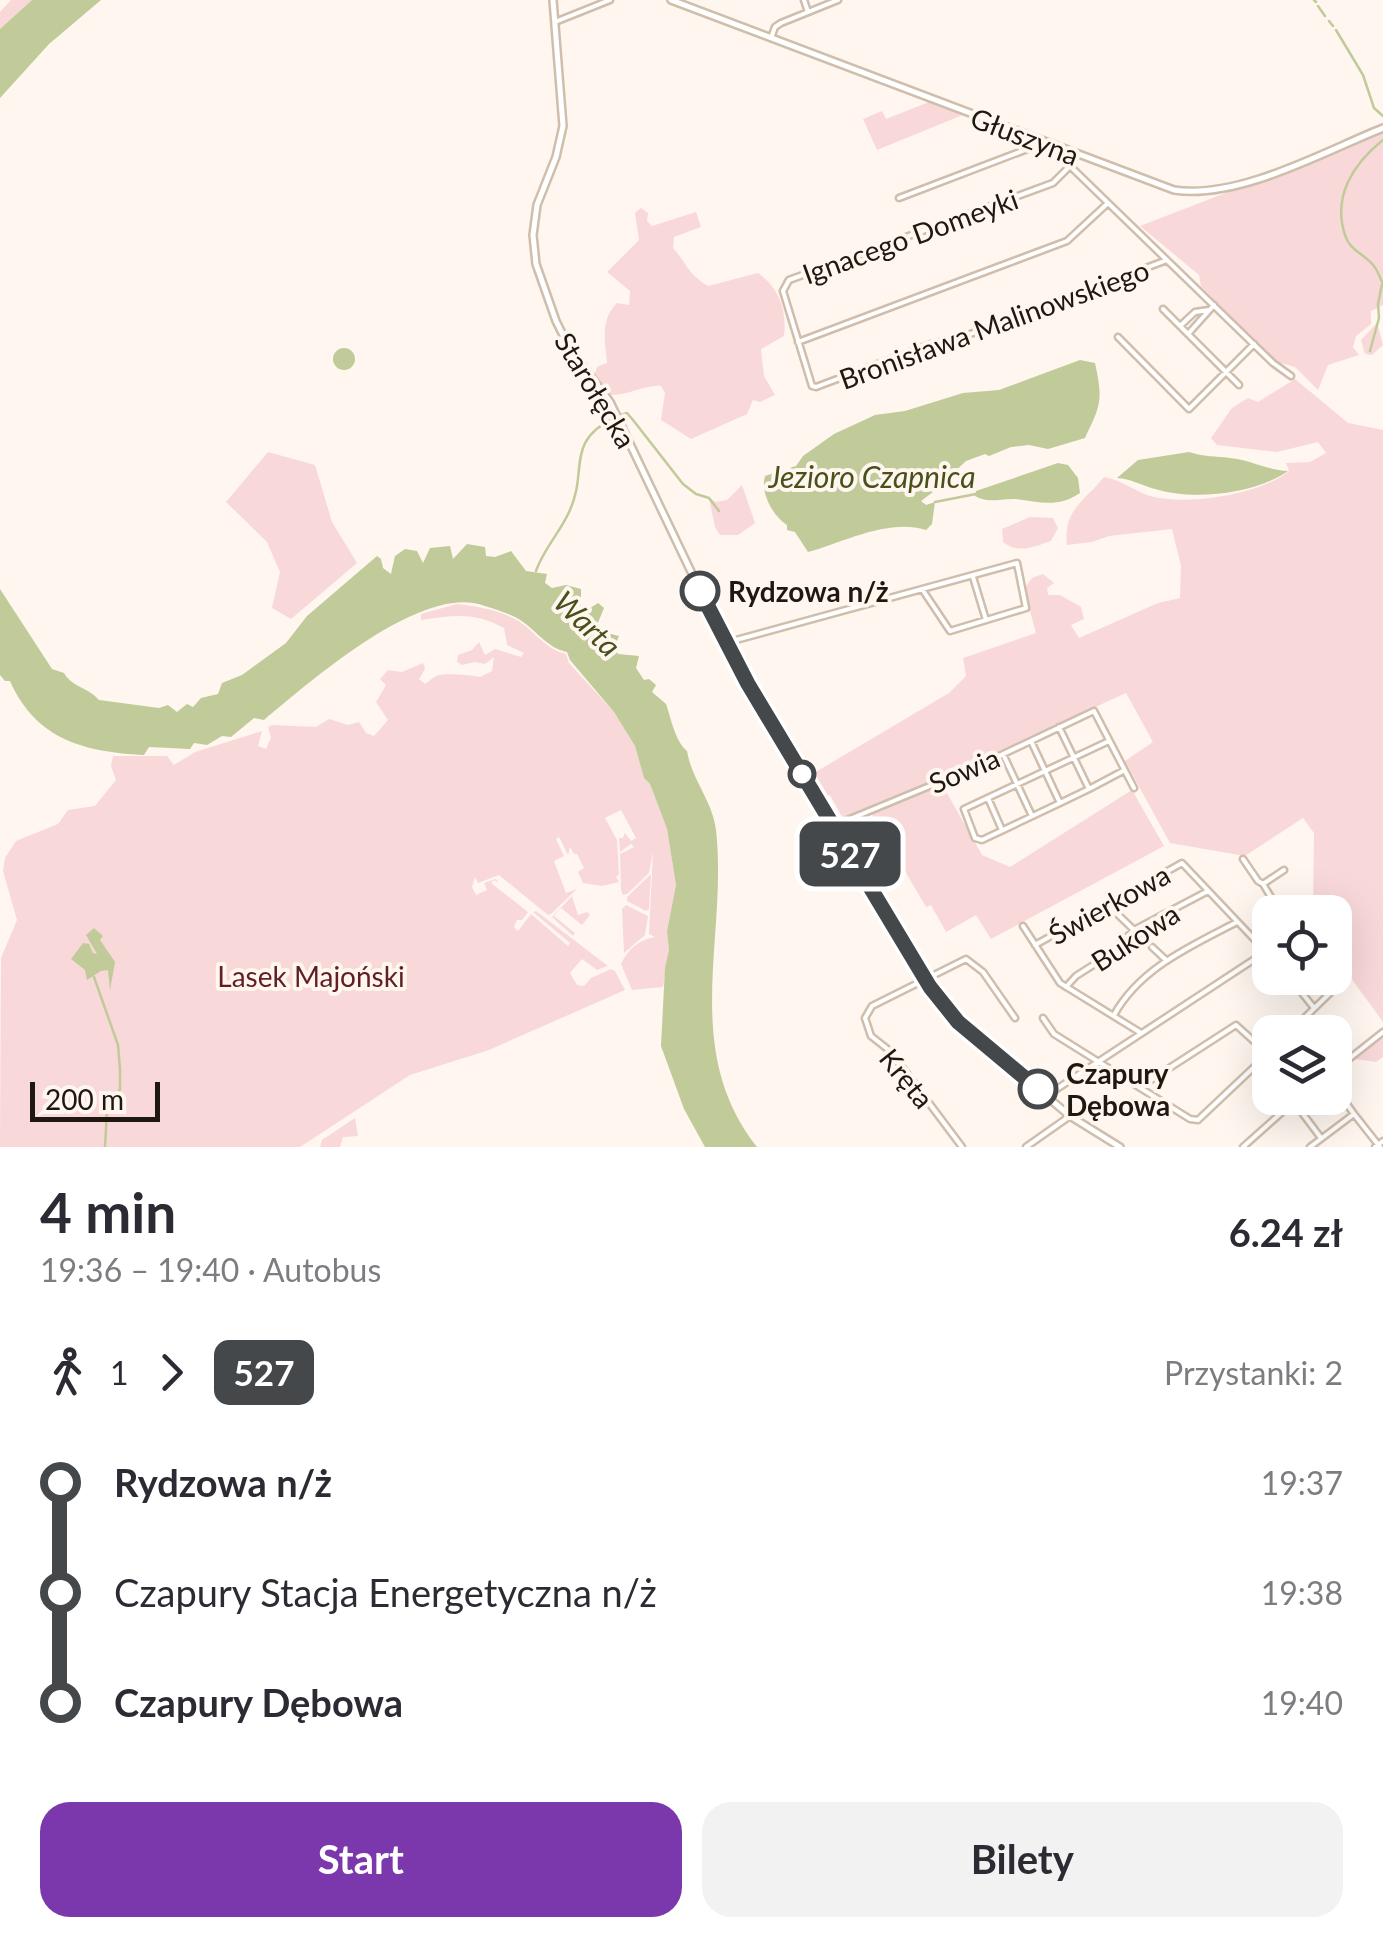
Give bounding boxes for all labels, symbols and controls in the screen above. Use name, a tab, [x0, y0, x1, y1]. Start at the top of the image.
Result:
street label: Głuszyna	[966, 100, 1084, 172]
street label: Ignacego Domeyki	[798, 181, 1022, 291]
street label: Bronisława Malinowskiego	[834, 252, 1154, 396]
street label: Starołęcka	[548, 326, 644, 454]
water label: Jezioro Czapnica	[767, 458, 976, 494]
marker: Rydzowa n/ż	[681, 572, 719, 610]
place label: Rydzowa n/ż	[728, 574, 889, 608]
water label: Warta	[547, 583, 629, 663]
street label: Sowia	[924, 740, 1004, 800]
unlabelled marker	[789, 761, 815, 787]
line badge: 527	[792, 822, 908, 886]
text: 527	[820, 833, 880, 875]
street label: Świerkowa	[1042, 857, 1176, 951]
map controls	[1252, 895, 1352, 1115]
button: locate	[1252, 895, 1352, 995]
street label: Bukowa	[1085, 896, 1185, 978]
park label: Lasek Majoński	[217, 959, 405, 993]
button: layers	[1252, 1015, 1352, 1115]
street label: Kręta	[873, 1041, 941, 1115]
place label: Czapury Dębowa	[1066, 1056, 1170, 1122]
marker: Czapury Dębowa	[1019, 1070, 1057, 1108]
scale bar	[30, 1077, 160, 1122]
text: 200 m	[45, 1082, 124, 1116]
text: 4 min	[40, 1179, 176, 1245]
text: 6.24 zł	[1229, 1209, 1343, 1255]
text: 19:36 – 19:40 · Autobus	[40, 1250, 381, 1289]
icon: walk	[40, 1345, 95, 1400]
icon: forward	[144, 1345, 199, 1400]
text: 527	[234, 1351, 294, 1393]
text: 1	[110, 1353, 129, 1392]
text: Przystanki: 2	[1164, 1353, 1343, 1392]
text: Rydzowa n/ż	[114, 1459, 332, 1505]
text: 19:37	[1261, 1463, 1343, 1502]
text: Czapury Stacja Energetyczna n/ż	[114, 1569, 657, 1615]
text: 19:38	[1261, 1573, 1343, 1612]
text: Czapury Dębowa	[114, 1679, 403, 1725]
text: 19:40	[1261, 1683, 1343, 1722]
button: Start	[40, 1802, 682, 1917]
button: Bilety	[702, 1802, 1343, 1917]

